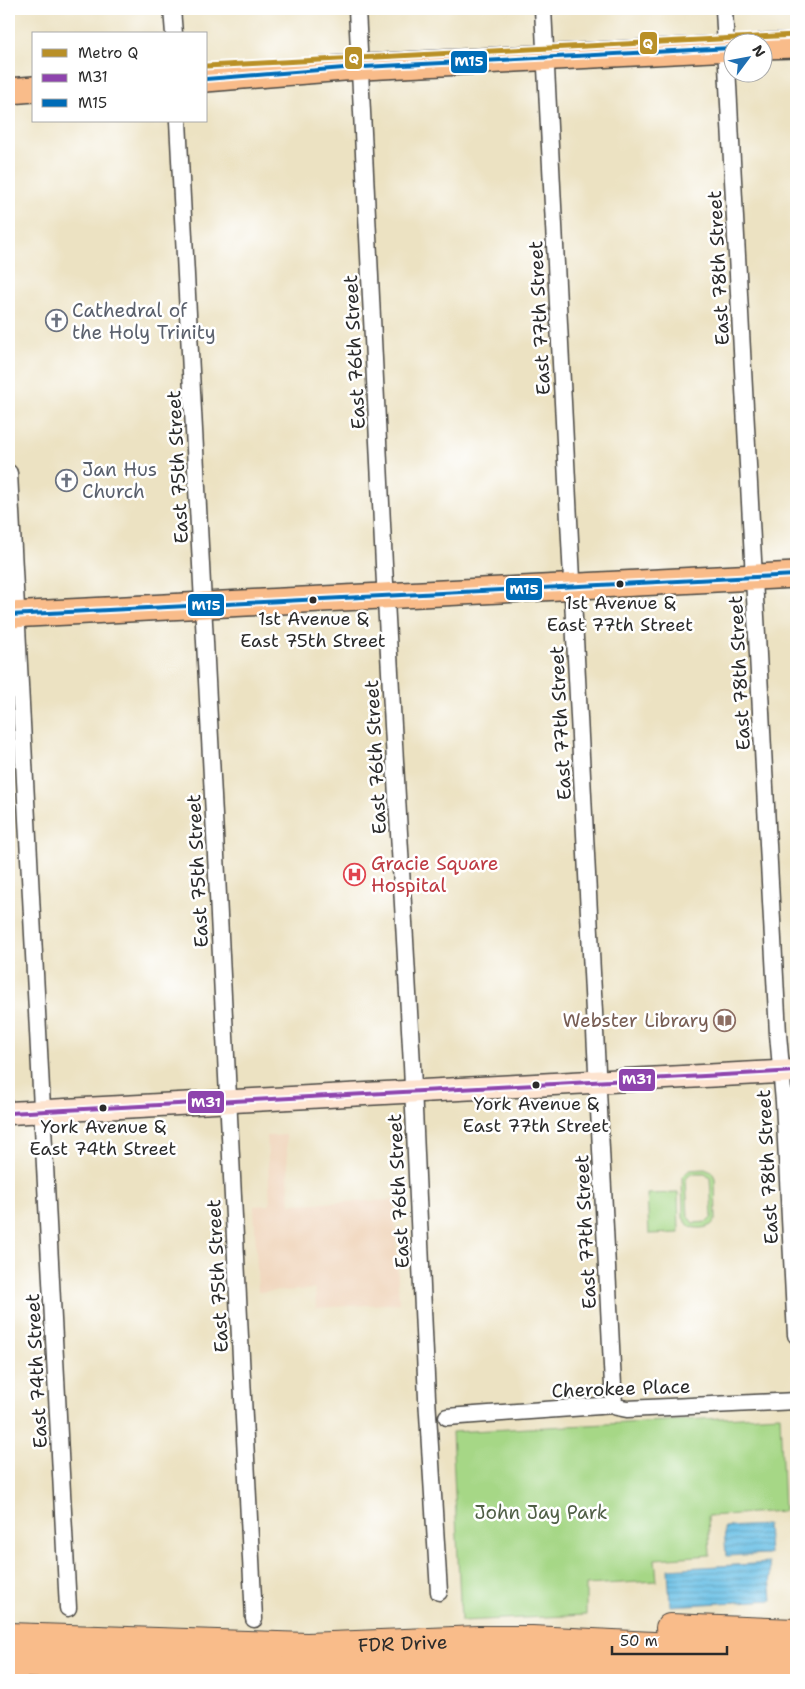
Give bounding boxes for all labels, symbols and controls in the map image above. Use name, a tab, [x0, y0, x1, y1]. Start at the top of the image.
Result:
line badge: Q	[639, 31, 658, 55]
legend	[32, 32, 208, 122]
north arrow	[722, 32, 772, 82]
text: Q	[643, 34, 654, 52]
text: N	[748, 42, 770, 61]
text: Metro Q	[78, 43, 138, 63]
line badge: Q	[344, 46, 363, 70]
text: Q	[349, 49, 360, 67]
line badge: M15	[450, 50, 488, 74]
text: M15	[455, 52, 484, 70]
text: M31	[78, 67, 108, 87]
text: M15	[78, 93, 107, 113]
street label: East 78th Street	[702, 190, 735, 346]
street label: East 77th Street	[523, 240, 556, 396]
street label: East 76th Street	[338, 274, 371, 430]
place label: Cathedral of the Holy Trinity	[72, 298, 216, 345]
church icon: Cathedral of the Holy Trinity	[44, 309, 68, 333]
street label: East 75th Street	[161, 390, 194, 544]
place label: Jan Hus Church	[82, 457, 157, 504]
church icon: Jan Hus Church	[54, 468, 78, 492]
line badge: M15	[505, 577, 543, 601]
marker: 1st Avenue & East 77th Street	[615, 579, 625, 589]
text: M15	[510, 580, 539, 598]
place label: 1st Avenue & East 77th Street	[547, 591, 693, 637]
line badge: M15	[187, 593, 225, 617]
marker: 1st Avenue & East 75th Street	[308, 595, 318, 605]
street label: East 78th Street	[723, 595, 756, 751]
text: M15	[192, 596, 221, 614]
place label: 1st Avenue & East 75th Street	[240, 607, 386, 653]
street label: East 77th Street	[544, 645, 577, 801]
street label: East 76th Street	[359, 679, 392, 835]
street label: East 75th Street	[181, 794, 214, 948]
place label: Gracie Square Hospital	[371, 851, 499, 898]
hospital icon: Gracie Square Hospital	[343, 862, 367, 886]
place label: Webster Library	[563, 1008, 709, 1033]
library icon: Webster Library	[713, 1008, 737, 1032]
line badge: M31	[618, 1068, 656, 1092]
text: M31	[622, 1070, 652, 1088]
marker: York Avenue & East 77th Street	[531, 1080, 541, 1090]
street label: East 78th Street	[751, 1089, 784, 1245]
line badge: M31	[187, 1090, 225, 1114]
place label: York Avenue & East 77th Street	[463, 1092, 609, 1138]
text: M31	[191, 1093, 221, 1111]
marker: York Avenue & East 74th Street	[98, 1103, 108, 1113]
street label: East 76th Street	[382, 1113, 415, 1269]
place label: York Avenue & East 74th Street	[30, 1115, 177, 1161]
street label: East 77th Street	[569, 1154, 602, 1310]
street label: East 75th Street	[201, 1199, 234, 1353]
street label: East 74th Street	[20, 1293, 53, 1449]
street label: Cherokee Place	[551, 1374, 691, 1403]
park label: John Jay Park	[474, 1500, 608, 1525]
scale bar	[612, 1624, 728, 1656]
street label: FDR Drive	[358, 1629, 448, 1658]
text: 50 m	[620, 1631, 658, 1651]

